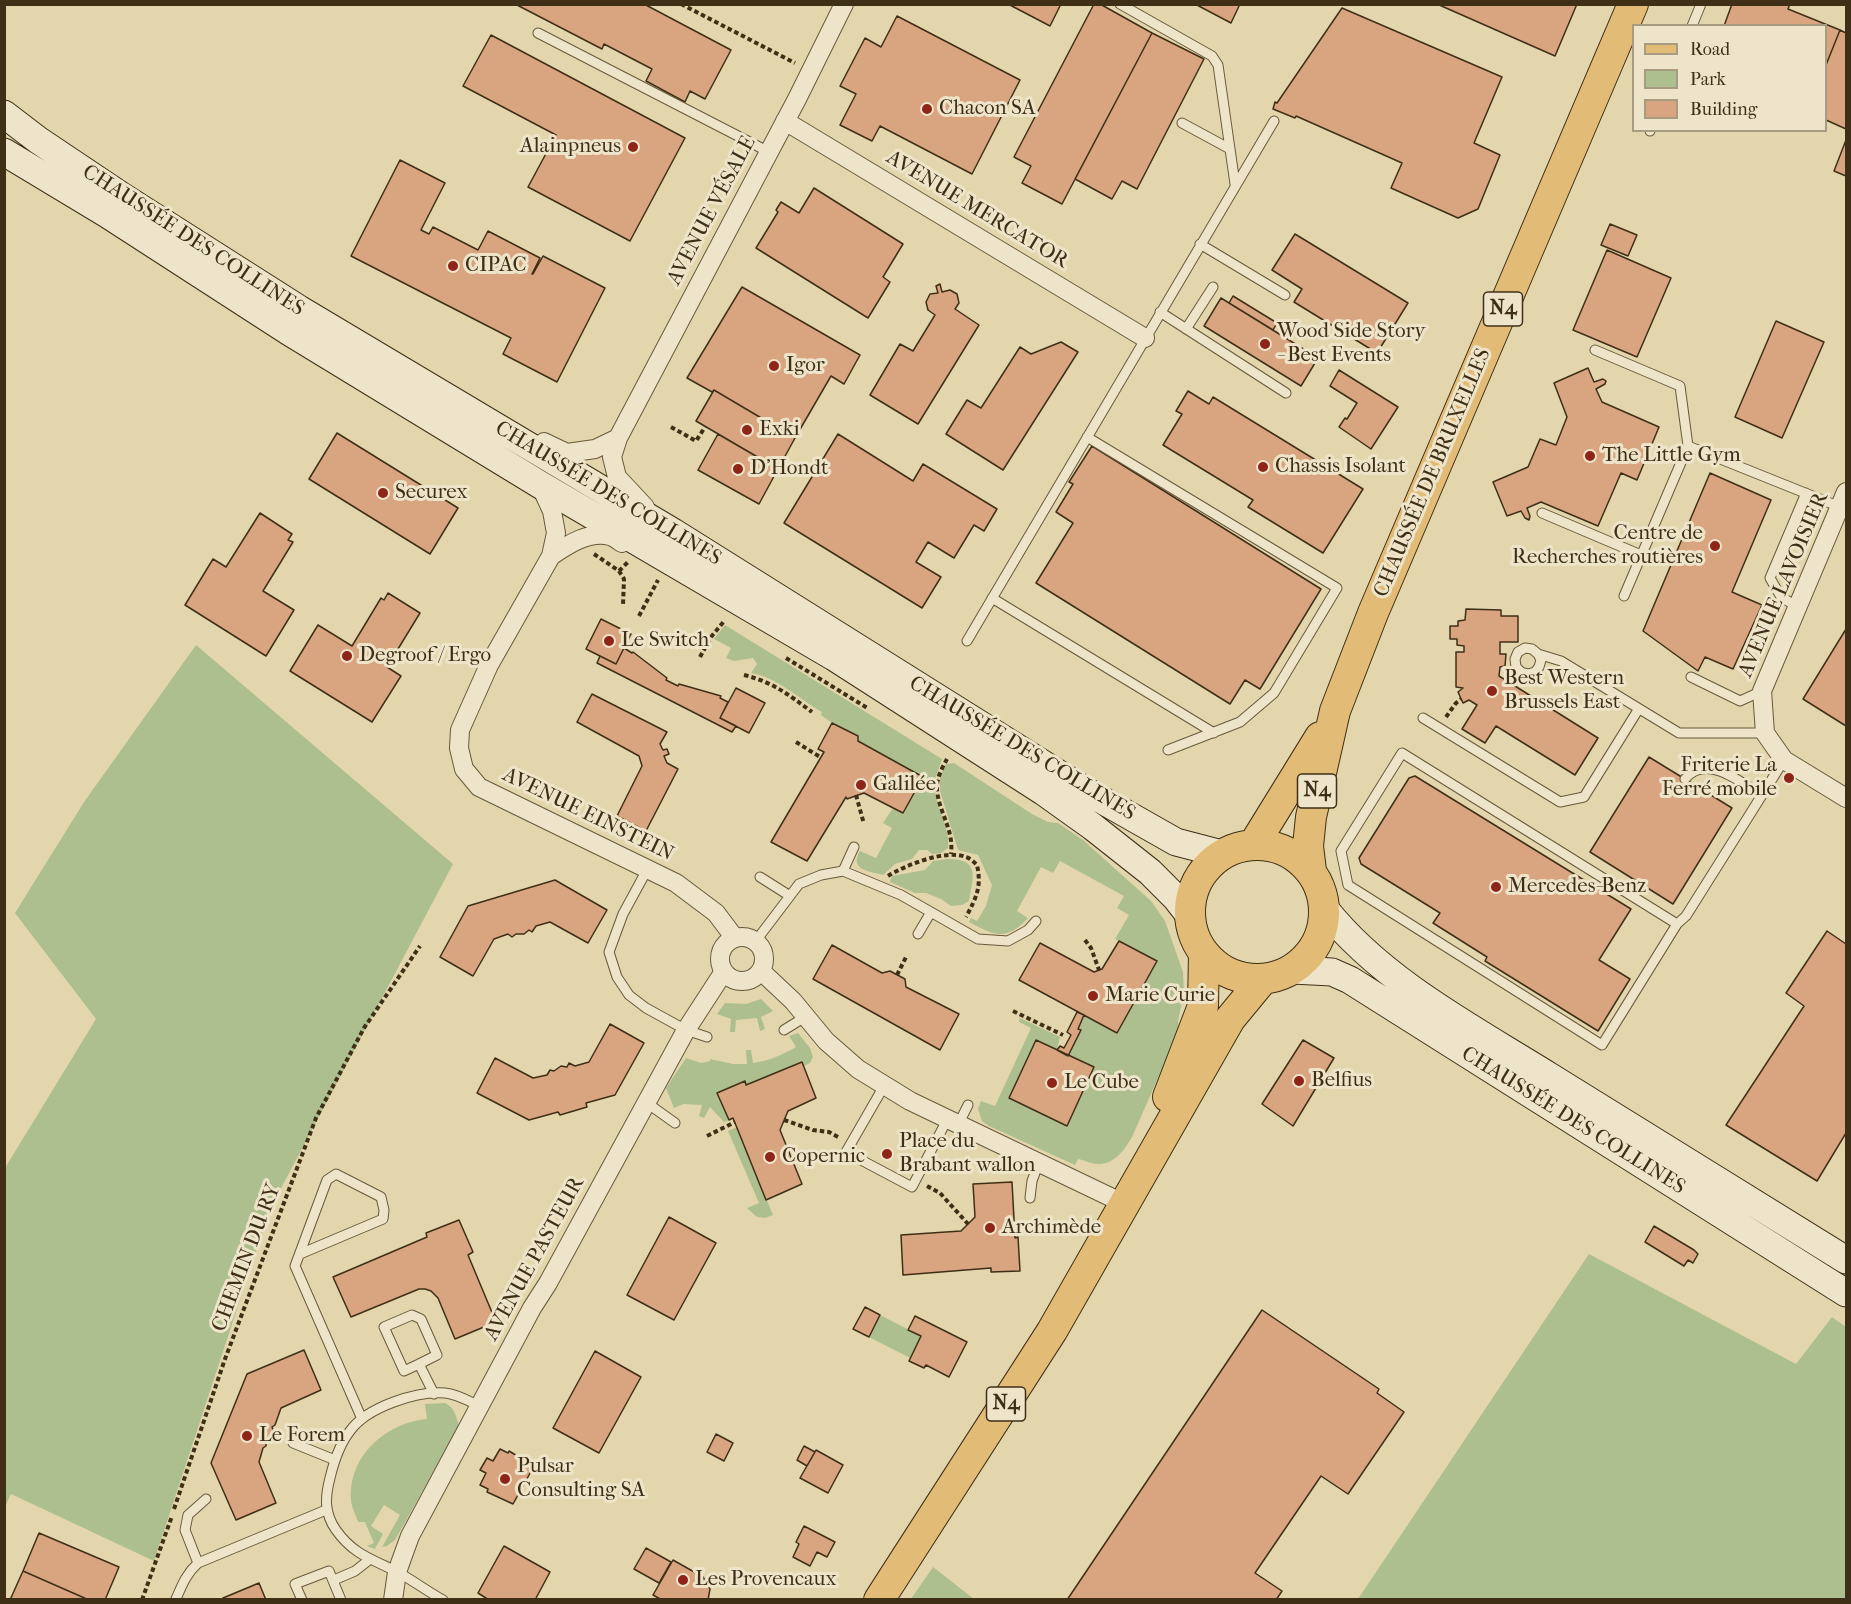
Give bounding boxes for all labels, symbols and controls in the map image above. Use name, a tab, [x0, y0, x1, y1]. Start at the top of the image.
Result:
legend	[1632, 24, 1827, 132]
text: Road	[1690, 39, 1730, 60]
text: Park	[1690, 69, 1726, 90]
place label: Chacon SA	[939, 96, 1036, 122]
text: Building	[1690, 99, 1757, 120]
marker: Chacon SA	[920, 102, 934, 116]
street label: AVENUE VÉSALE	[662, 132, 762, 290]
place label: Alainpneus	[520, 134, 621, 160]
marker: Alainpneus	[626, 140, 640, 154]
street label: AVENUE MERCATOR	[881, 146, 1073, 274]
street label: CHAUSSÉE DES COLLINES	[77, 160, 309, 322]
place label: CIPAC	[465, 253, 527, 279]
marker: CIPAC	[446, 259, 460, 273]
road number: N4	[1484, 292, 1522, 326]
place label: Wood Side Story - Best Events	[1277, 319, 1426, 369]
marker: Wood Side Story - Best Events	[1258, 337, 1272, 351]
street label: CHAUSSÉE DE BRUXELLES	[1369, 345, 1497, 601]
place label: Igor	[786, 353, 825, 379]
marker: Igor	[767, 359, 781, 373]
street label: CHAUSSÉE DES COLLINES	[490, 416, 726, 572]
place label: Exki	[759, 417, 800, 443]
marker: Exki	[740, 423, 754, 437]
place label: The Little Gym	[1602, 443, 1741, 469]
marker: The Little Gym	[1583, 449, 1597, 463]
place label: Chassis Isolant	[1275, 454, 1406, 480]
place label: D'Hondt	[750, 456, 828, 482]
marker: Chassis Isolant	[1256, 460, 1270, 474]
marker: D'Hondt	[731, 462, 745, 476]
place label: Securex	[395, 480, 467, 506]
marker: Securex	[376, 486, 390, 500]
street label: AVENUE LAVOISIER	[1734, 489, 1834, 681]
place label: Centre de Recherches routières	[1512, 521, 1703, 571]
marker: Centre de Recherches routières	[1708, 539, 1722, 553]
place label: Le Switch	[621, 628, 709, 654]
marker: Le Switch	[602, 634, 616, 648]
place label: Degroof / Ergo	[359, 643, 491, 669]
marker: Degroof / Ergo	[340, 649, 354, 663]
place label: Best Western Brussels East	[1504, 666, 1624, 716]
street label: CHAUSSÉE DES COLLINES	[904, 671, 1140, 827]
marker: Best Western Brussels East	[1485, 684, 1499, 698]
place label: Friterie La Ferré mobile	[1662, 753, 1777, 803]
street label: AVENUE EINSTEIN	[498, 763, 678, 867]
marker: Friterie La Ferré mobile	[1782, 771, 1796, 785]
place label: Galilée	[873, 772, 936, 798]
road number: N4	[1298, 774, 1336, 808]
marker: Galilée	[854, 778, 868, 792]
place label: Mercedes-Benz	[1508, 874, 1646, 900]
marker: Mercedes-Benz	[1489, 880, 1503, 894]
place label: Marie Curie	[1105, 983, 1215, 1009]
marker: Marie Curie	[1086, 989, 1100, 1003]
street label: CHAUSSÉE DES COLLINES	[1456, 1042, 1690, 1200]
place label: Belfius	[1311, 1068, 1372, 1094]
place label: Le Cube	[1064, 1070, 1139, 1096]
marker: Belfius	[1292, 1074, 1306, 1088]
marker: Le Cube	[1045, 1076, 1059, 1090]
place label: Place du Brabant wallon	[899, 1129, 1035, 1179]
place label: Copernic	[782, 1144, 865, 1170]
marker: Place du Brabant wallon	[880, 1147, 894, 1161]
marker: Copernic	[763, 1150, 777, 1164]
street label: AVENUE PASTEUR	[480, 1173, 590, 1345]
street label: CHEMIN DU RY	[207, 1180, 287, 1336]
place label: Archimède	[1002, 1215, 1101, 1241]
marker: Archimède	[983, 1221, 997, 1235]
road number: N4	[986, 1387, 1026, 1421]
place label: Le Forem	[259, 1423, 345, 1449]
marker: Le Forem	[240, 1429, 254, 1443]
place label: Pulsar Consulting SA	[517, 1454, 645, 1504]
marker: Pulsar Consulting SA	[498, 1472, 512, 1486]
place label: Les Provencaux	[695, 1567, 836, 1593]
marker: Les Provencaux	[676, 1573, 690, 1587]

